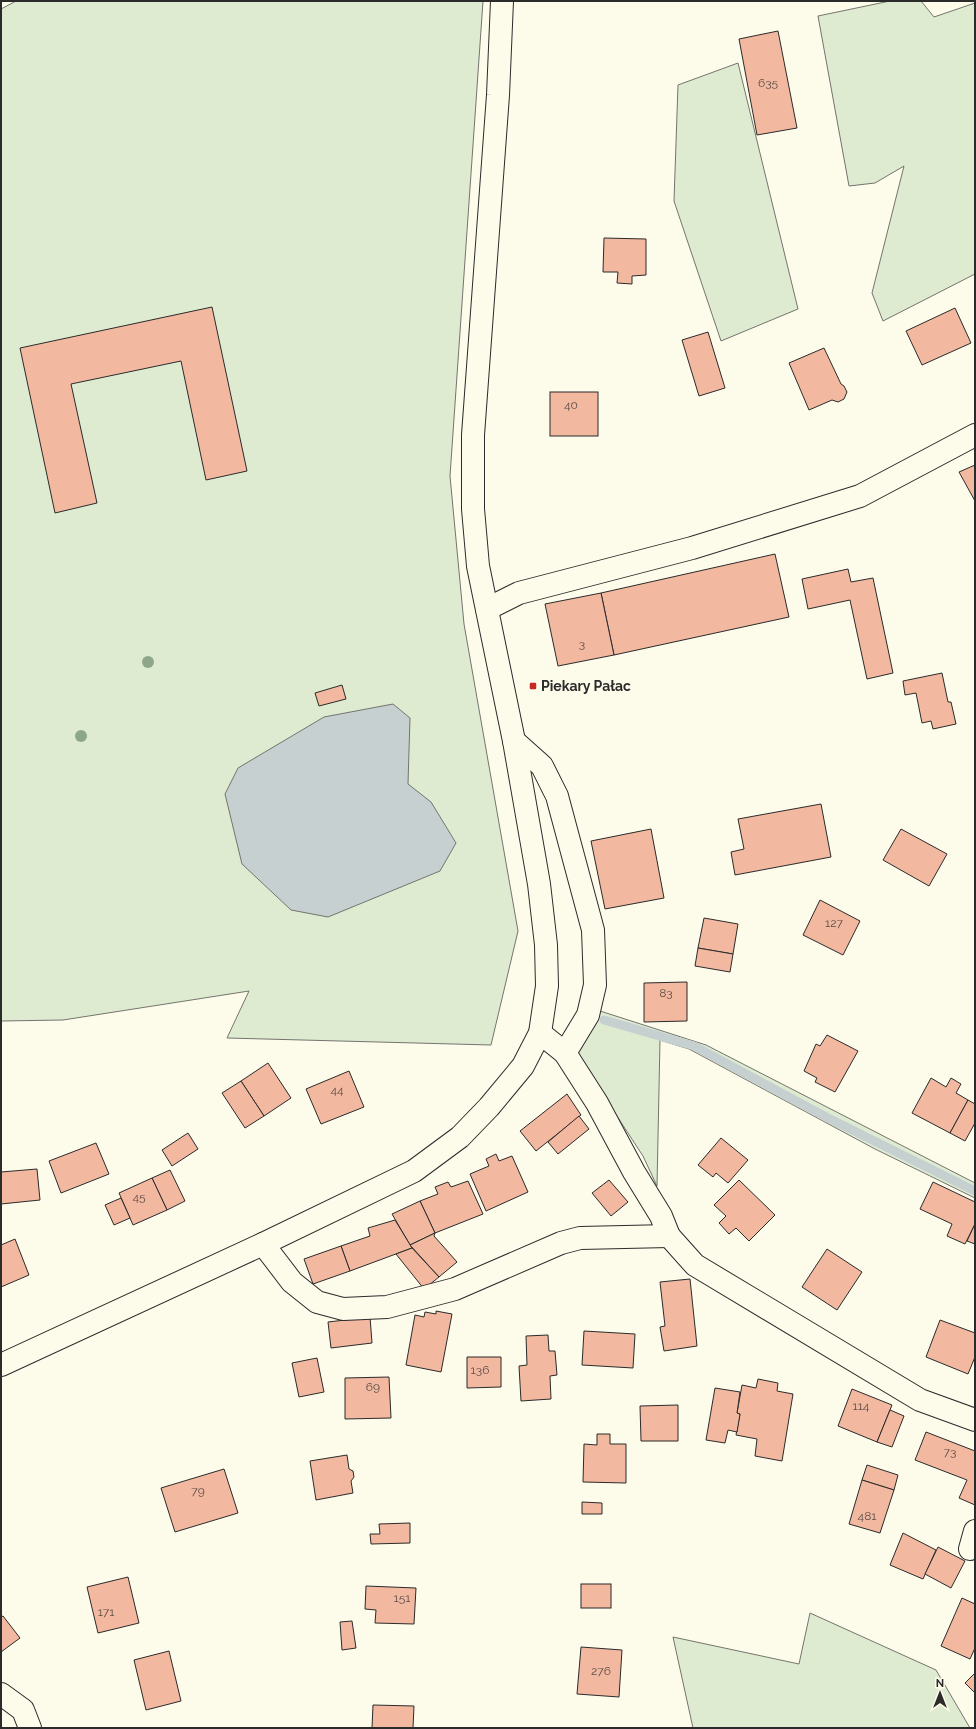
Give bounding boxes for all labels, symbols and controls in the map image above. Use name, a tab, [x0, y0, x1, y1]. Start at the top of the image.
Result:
house number: 635	[758, 76, 779, 90]
house number: 40	[564, 398, 578, 412]
house number: 3	[579, 637, 585, 651]
place label: Piekary Pałac	[541, 678, 631, 694]
marker: Piekary Pałac	[528, 681, 538, 691]
house number: 127	[825, 916, 843, 930]
house number: 83	[659, 986, 673, 1000]
house number: 44	[330, 1083, 344, 1097]
house number: 45	[132, 1190, 146, 1204]
house number: 136	[471, 1363, 489, 1377]
house number: 69	[366, 1380, 380, 1394]
house number: 114	[853, 1399, 870, 1413]
house number: 73	[944, 1445, 956, 1459]
house number: 79	[191, 1484, 205, 1498]
house number: 481	[858, 1509, 876, 1523]
house number: 151	[394, 1591, 410, 1605]
house number: 171	[98, 1605, 114, 1619]
house number: 276	[591, 1664, 611, 1678]
north arrow	[920, 1673, 960, 1713]
text: N	[936, 1677, 944, 1690]

